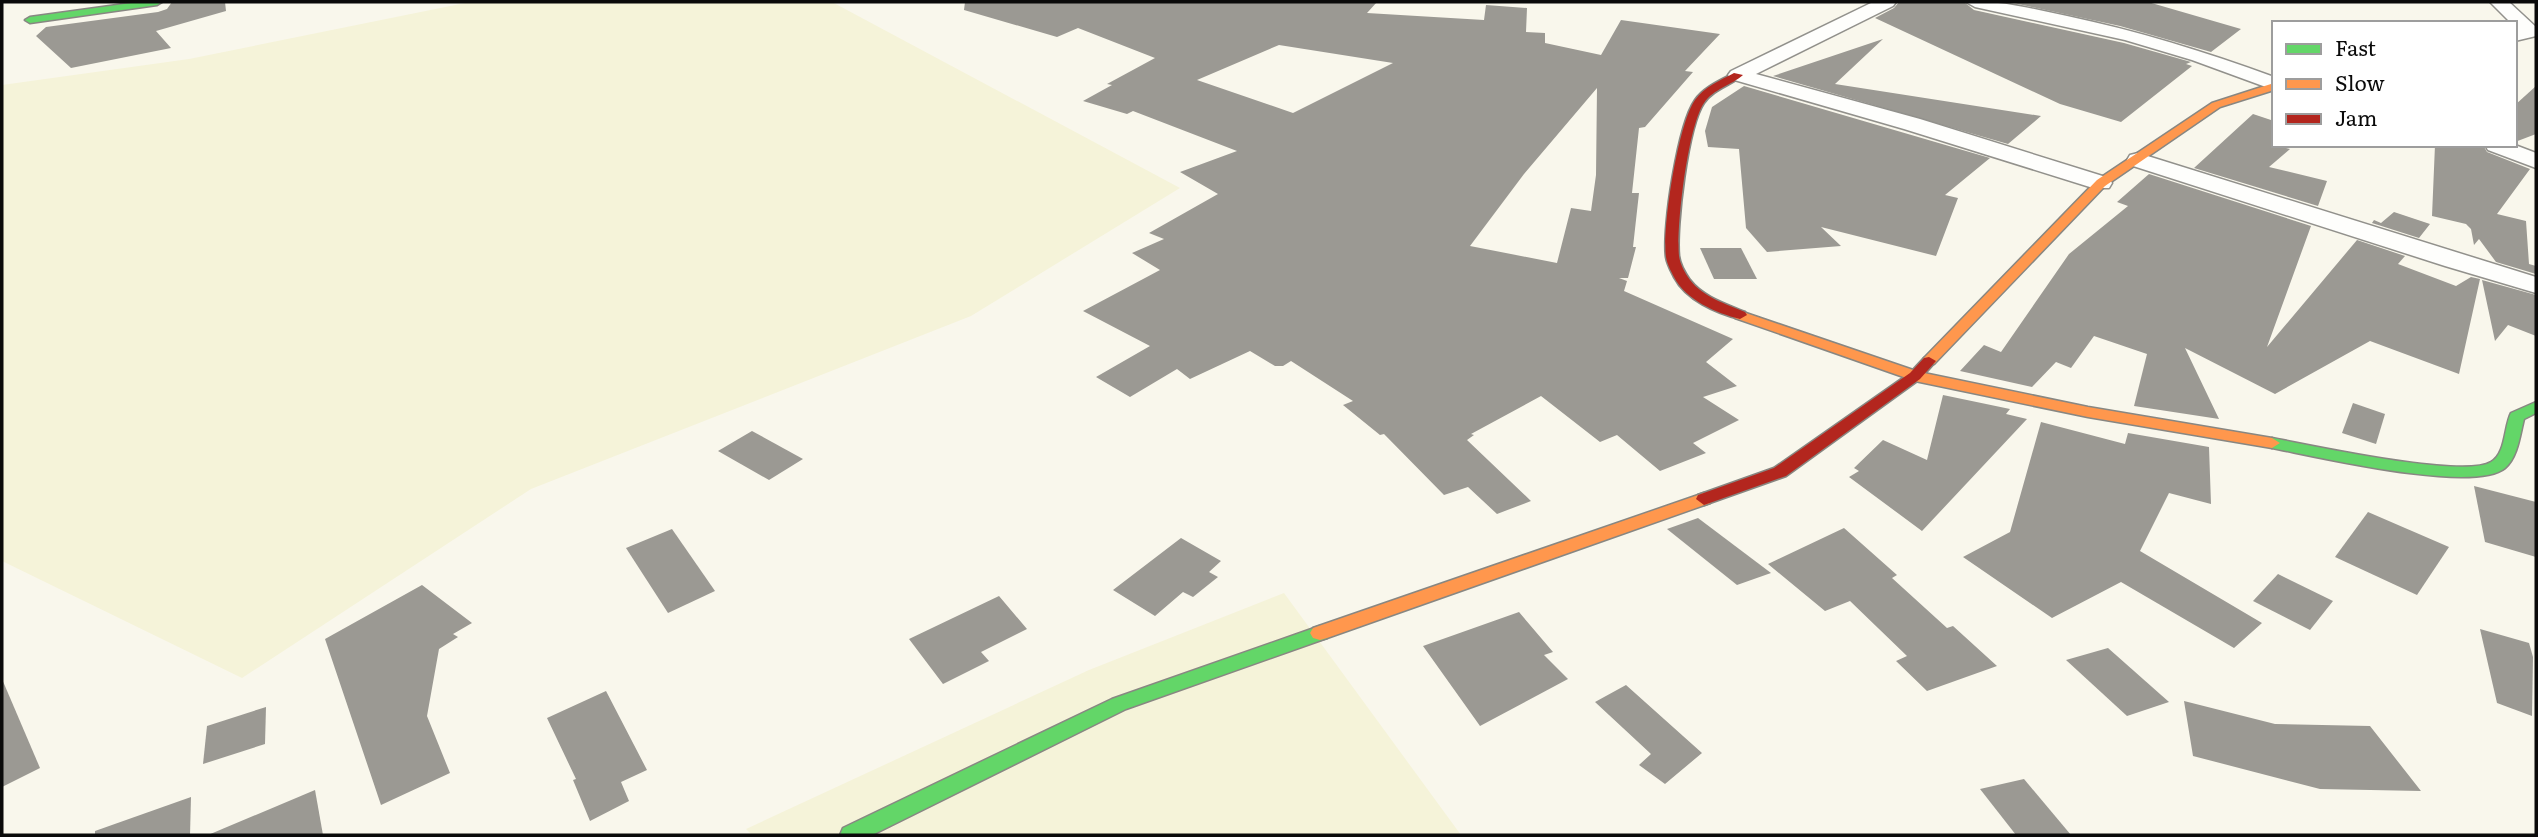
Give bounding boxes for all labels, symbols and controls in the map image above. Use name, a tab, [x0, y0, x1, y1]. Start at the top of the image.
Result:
legend	[2272, 21, 2517, 147]
text: Fast	[2335, 31, 2376, 62]
text: Slow	[2335, 66, 2385, 97]
text: Jam	[2335, 101, 2377, 132]

